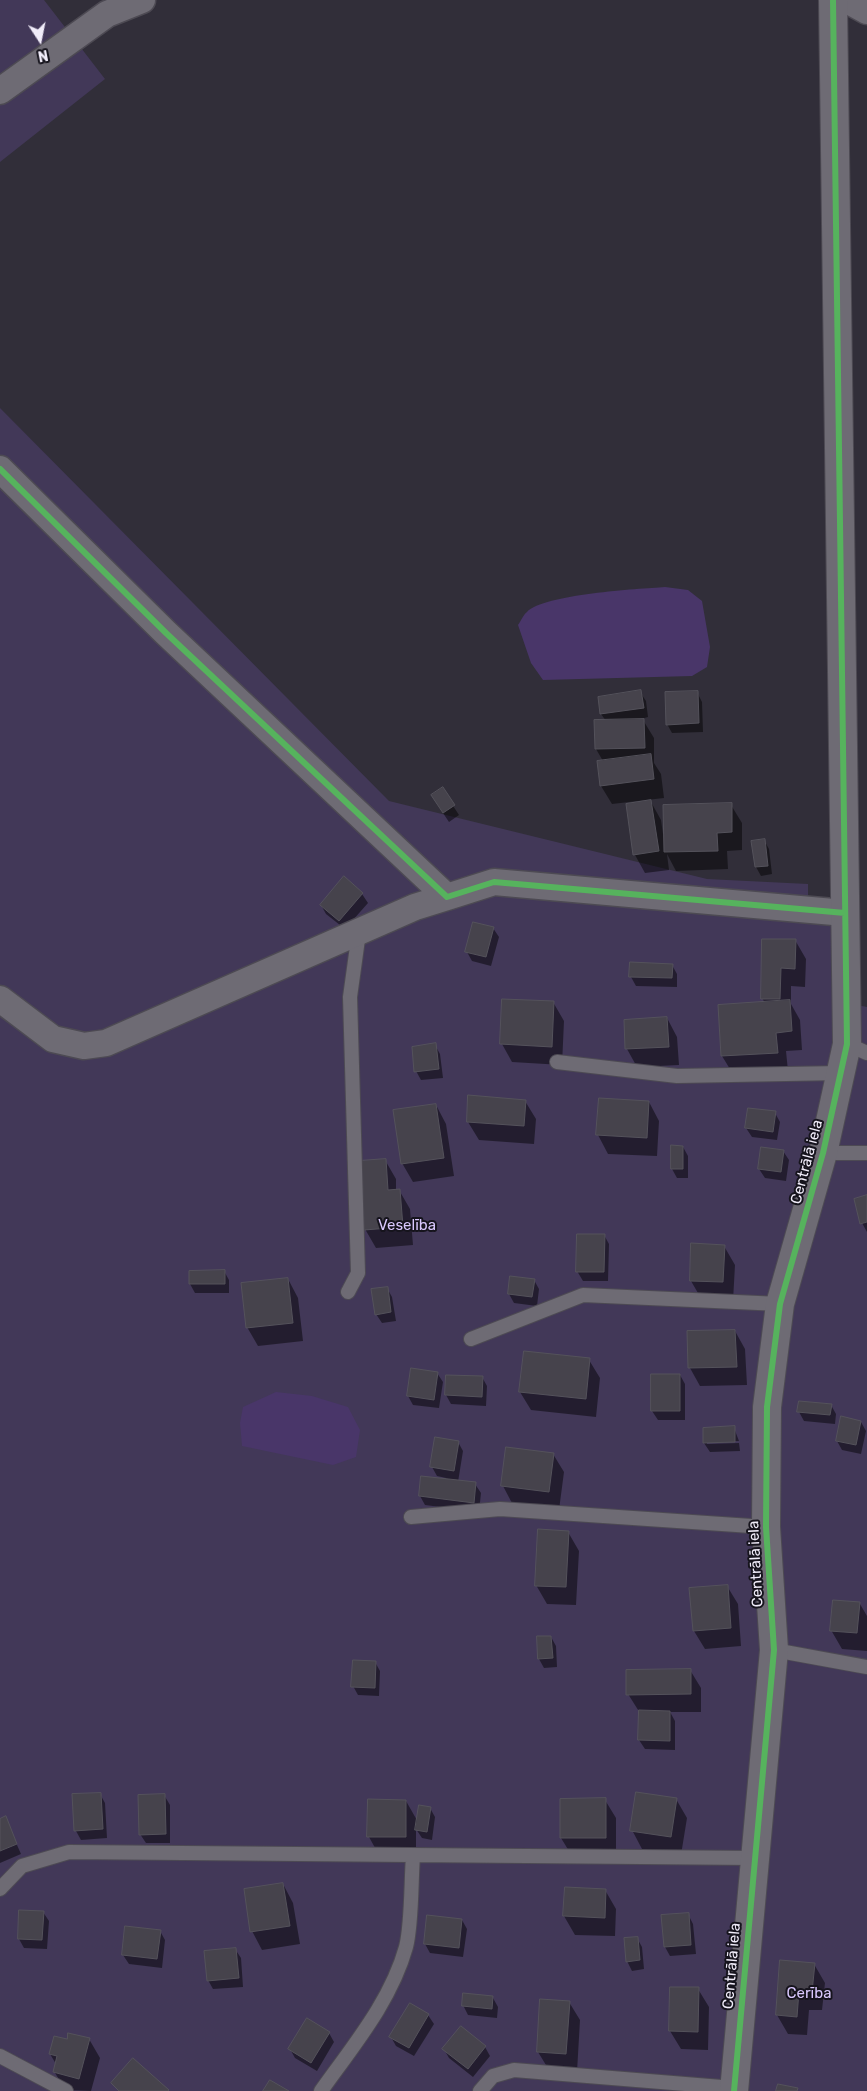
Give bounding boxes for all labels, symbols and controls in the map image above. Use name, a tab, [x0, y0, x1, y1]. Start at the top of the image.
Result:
north arrow	[15, 15, 65, 65]
text: N	[36, 46, 50, 65]
street label: Centrālā iela	[787, 1118, 827, 1206]
park label: Veselība	[378, 1217, 436, 1235]
street label: Centrālā iela	[745, 1520, 767, 1608]
street label: Centrālā iela	[719, 1922, 745, 2010]
park label: Cerība	[787, 1985, 831, 2003]

